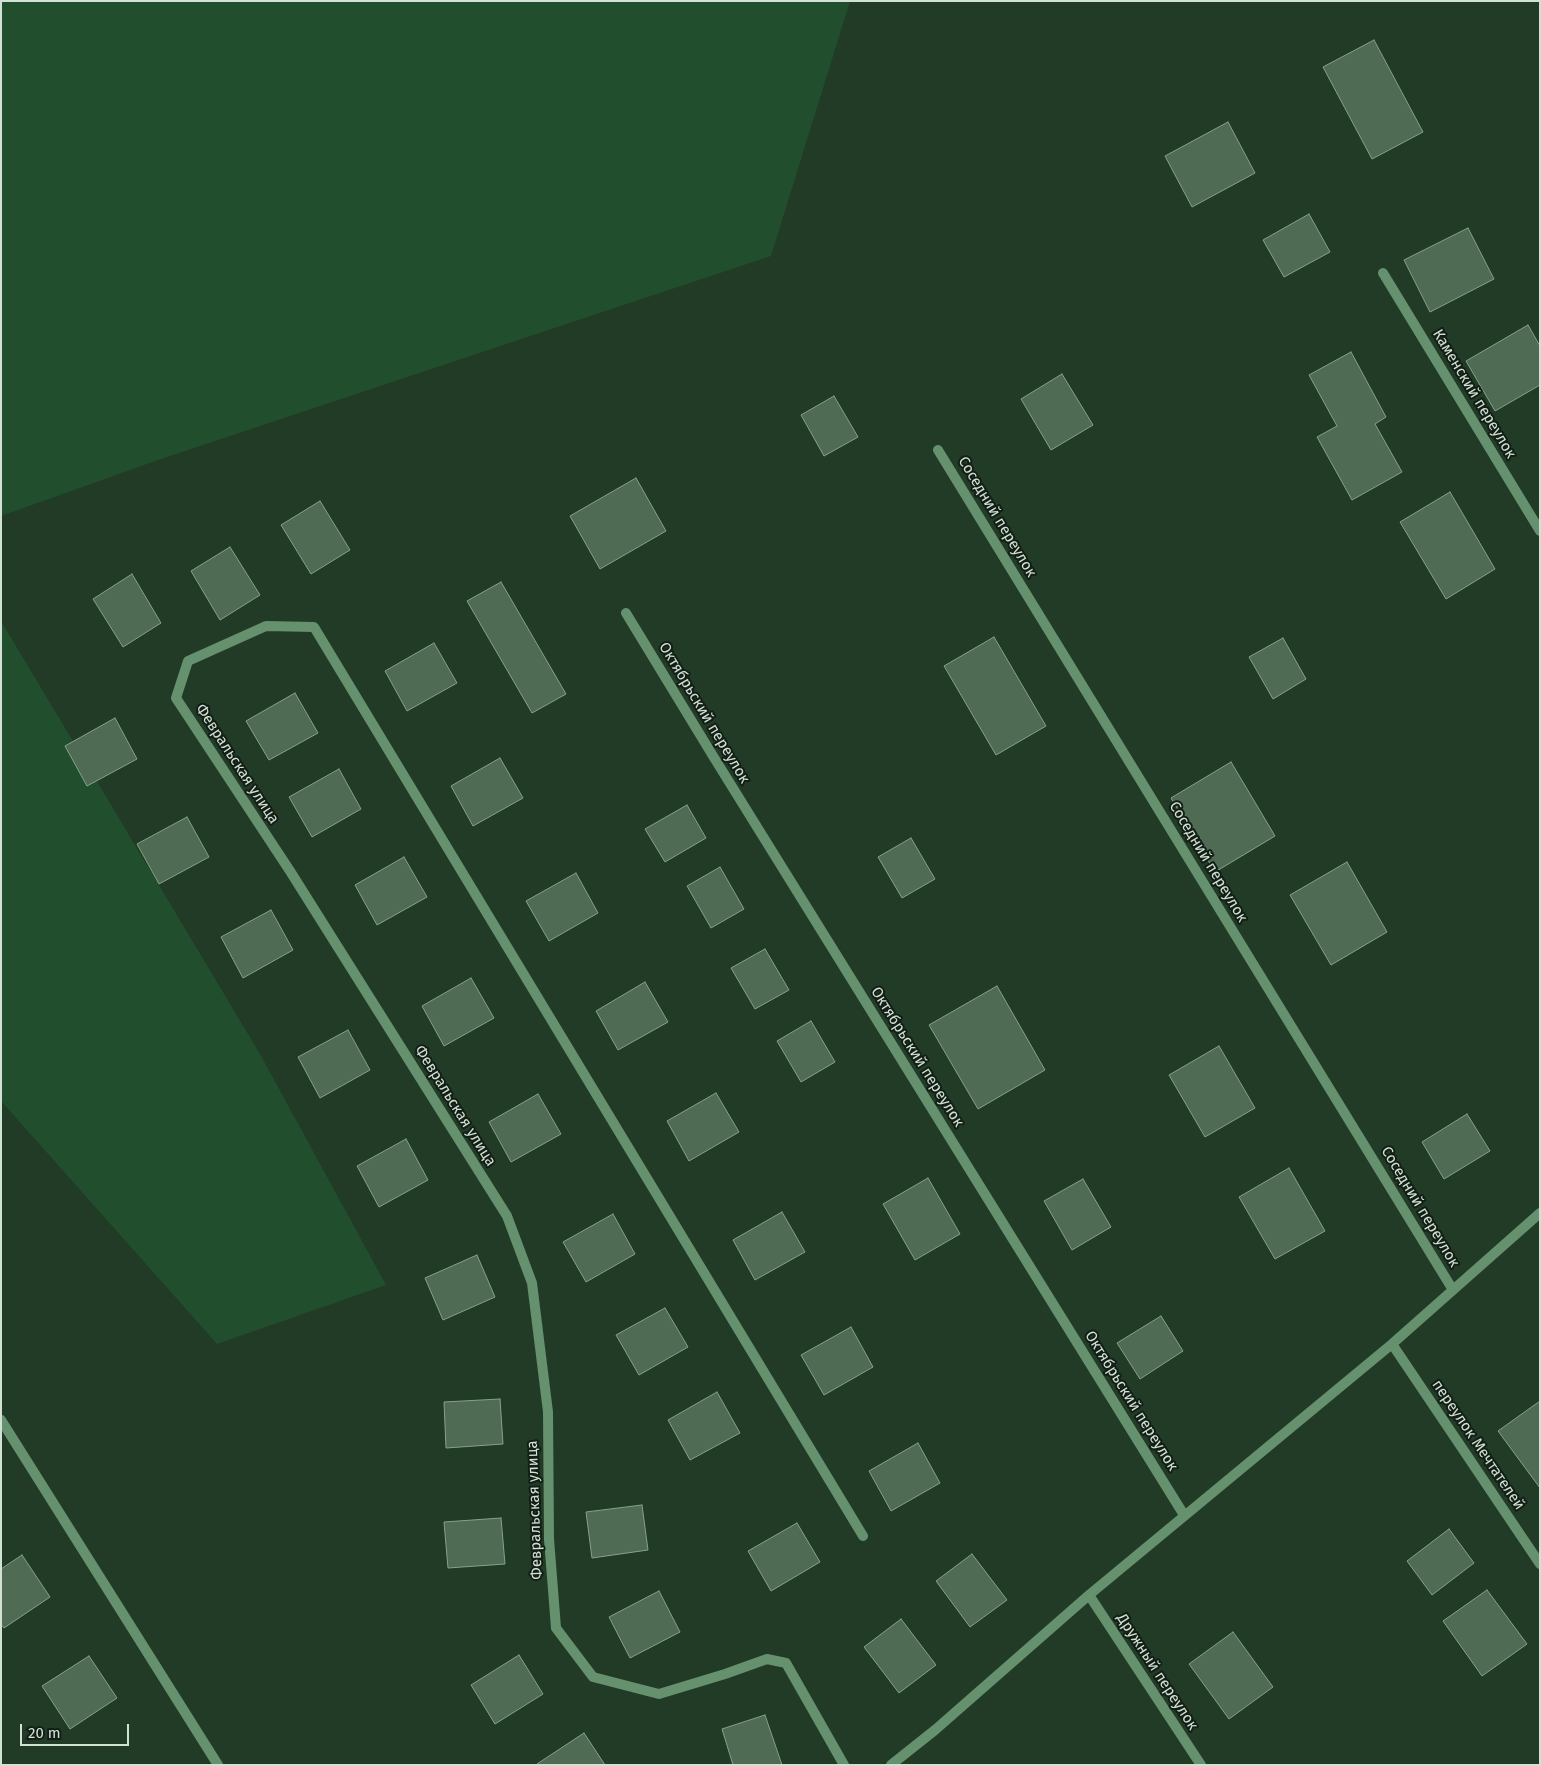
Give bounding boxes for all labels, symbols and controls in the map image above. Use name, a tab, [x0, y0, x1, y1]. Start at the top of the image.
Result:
street label: Каменский переулок	[1428, 326, 1520, 462]
street label: Соседний переулок	[954, 453, 1040, 581]
street label: Октябрьский переулок	[655, 639, 753, 787]
street label: Февральская улица	[192, 701, 282, 827]
street label: Соседний переулок	[1165, 798, 1251, 926]
street label: Октябрьский переулок	[867, 984, 967, 1130]
street label: Февральская улица	[410, 1042, 500, 1170]
street label: Соседний переулок	[1377, 1143, 1463, 1271]
street label: Октябрьский переулок	[1081, 1328, 1181, 1474]
street label: переулок Мечтателей	[1428, 1377, 1528, 1513]
street label: Февральская улица	[524, 1440, 546, 1580]
street label: Дружный переулок	[1113, 1610, 1201, 1734]
scale bar	[22, 1714, 131, 1746]
text: 20 m	[28, 1724, 61, 1742]

